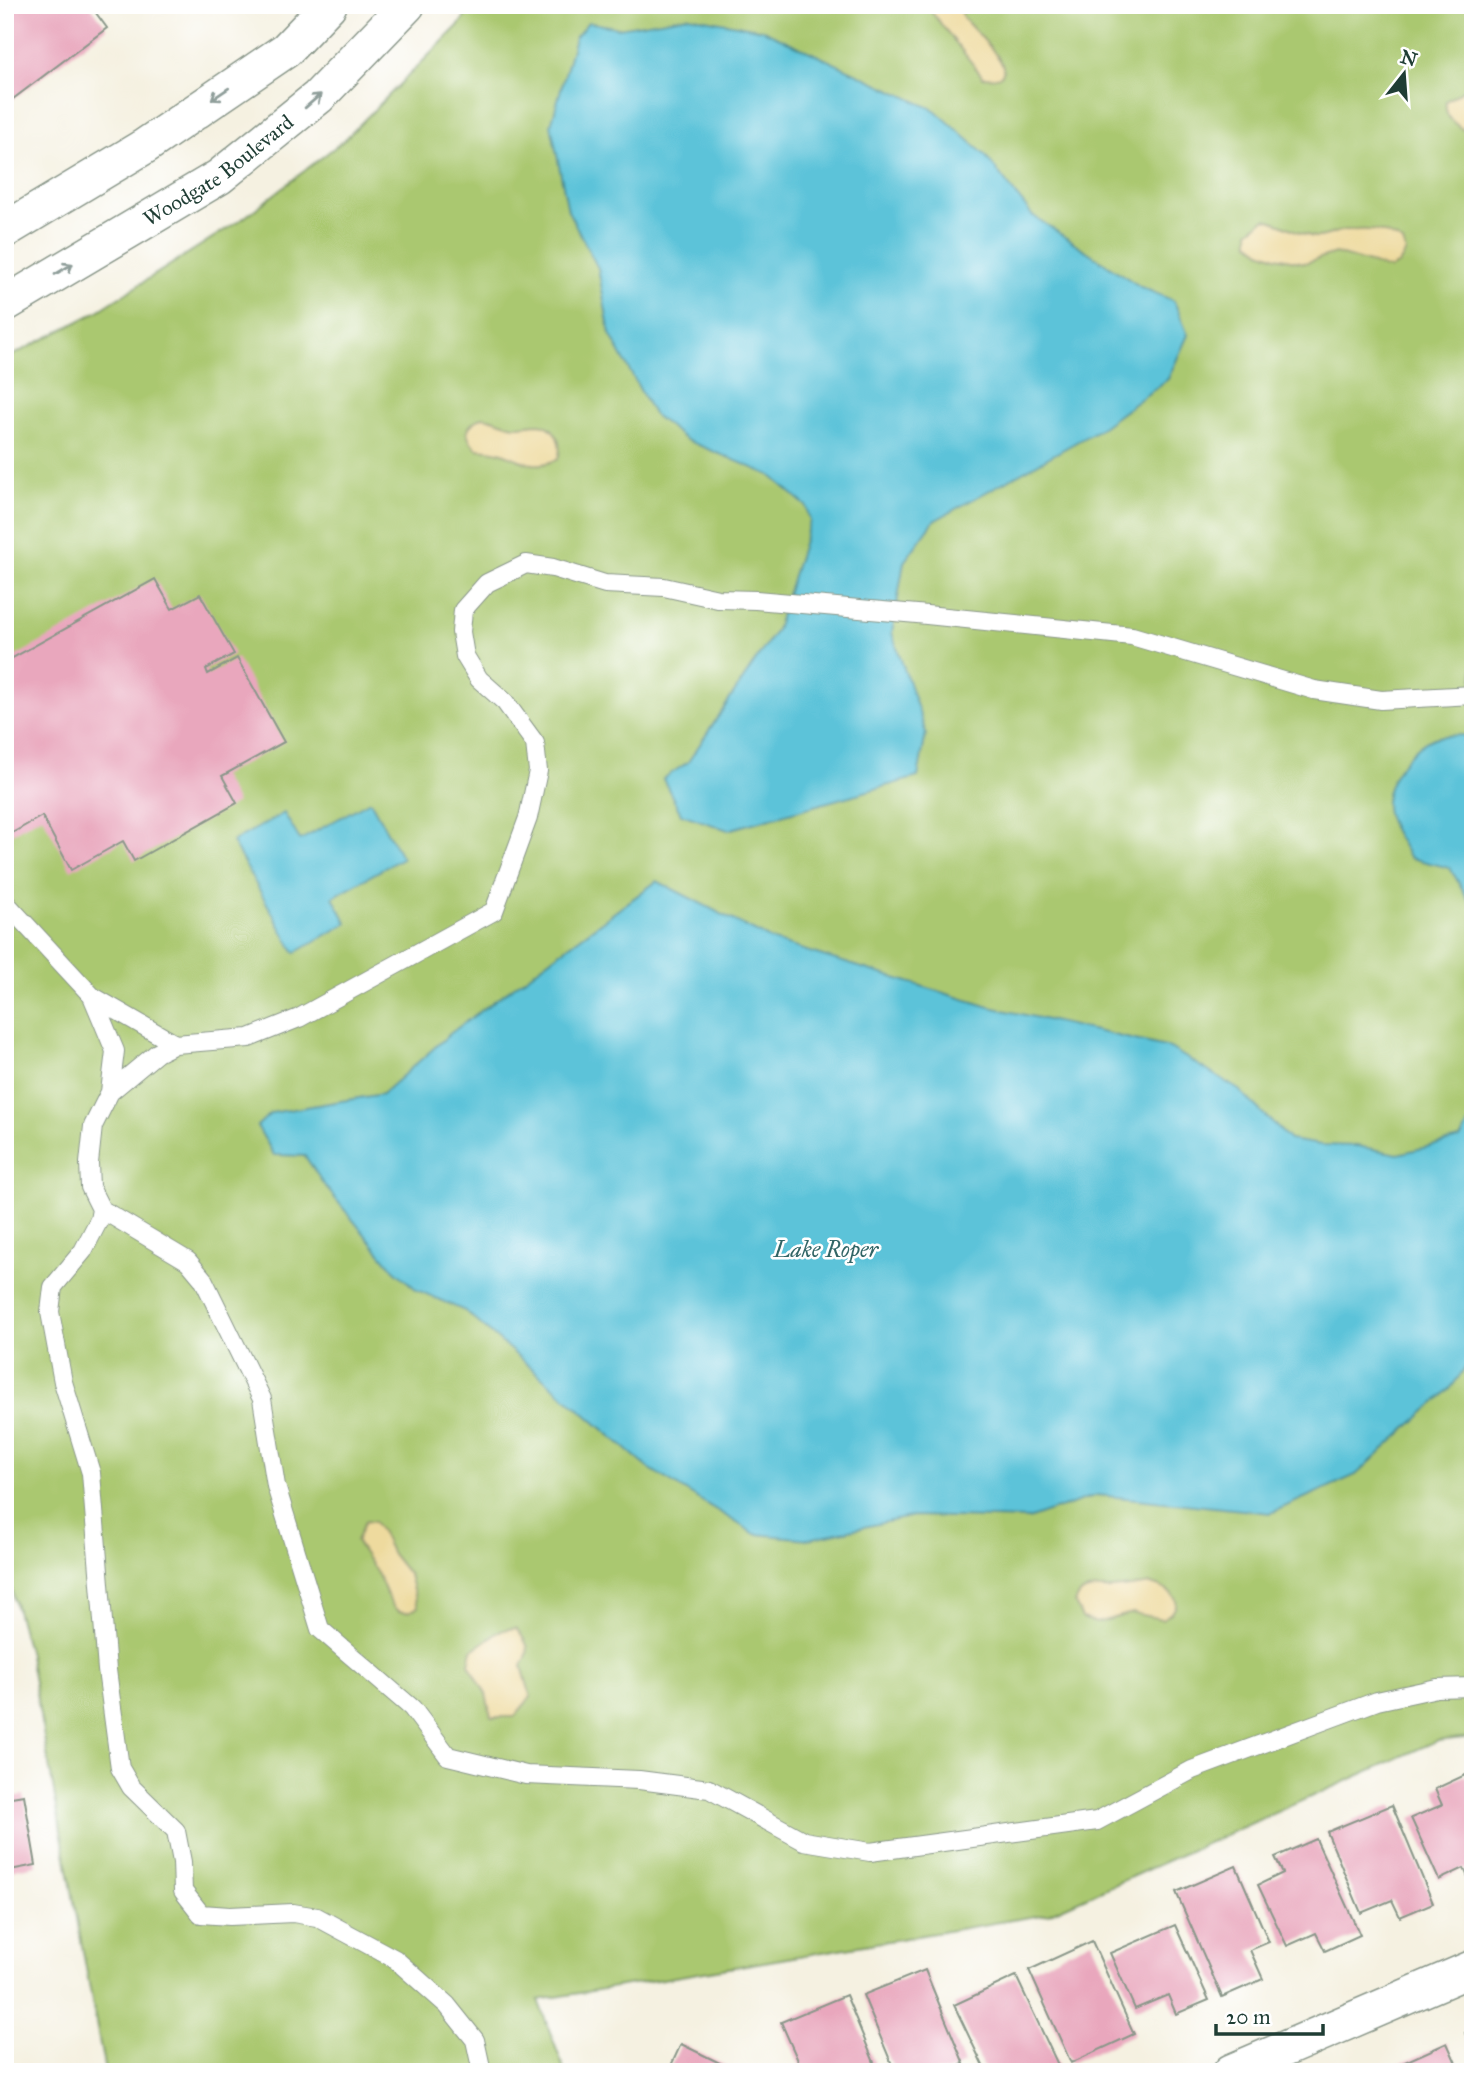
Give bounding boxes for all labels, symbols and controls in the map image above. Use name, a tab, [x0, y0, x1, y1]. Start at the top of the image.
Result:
north arrow	[1370, 38, 1440, 108]
text: N	[1398, 45, 1420, 72]
one-way arrow	[211, 87, 230, 101]
one-way arrow	[303, 93, 321, 109]
street label: Woodgate Boulevard	[139, 109, 299, 232]
one-way arrow	[53, 262, 74, 275]
water label: Lake Roper	[773, 1235, 880, 1264]
scale bar	[1216, 1993, 1322, 2037]
text: 20 m	[1226, 2004, 1271, 2030]

